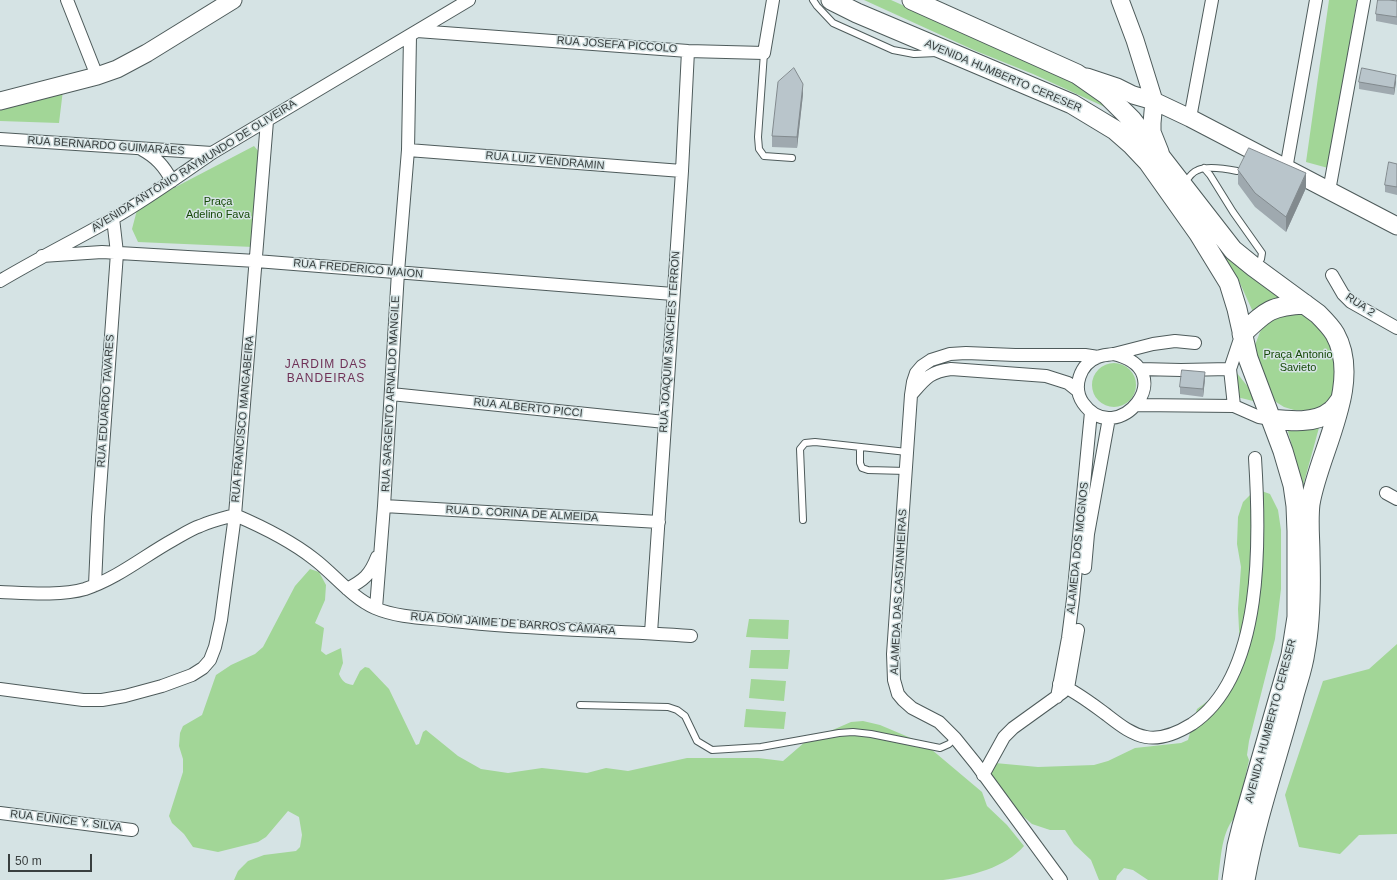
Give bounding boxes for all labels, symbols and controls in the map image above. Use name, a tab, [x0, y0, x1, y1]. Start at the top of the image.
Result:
street label: RUA JOSEFA PICCOLO	[556, 34, 678, 56]
street label: AVENIDA HUMBERTO CERESER	[922, 37, 1084, 115]
street label: AVENIDA ANTÔNIO RAYMUNDO DE OLIVEIRA	[89, 97, 299, 235]
street label: RUA BERNARDO GUIMARÃES	[27, 134, 185, 158]
street label: RUA LUIZ VENDRAMIN	[485, 149, 605, 173]
park label: Praça Adelino Fava	[186, 195, 250, 221]
street label: RUA JOAQUIM SANCHES TERRON	[657, 251, 683, 433]
street label: RUA FREDERICO MAION	[293, 257, 423, 281]
street label: RUA 2	[1343, 290, 1377, 320]
street label: RUA SARGENTO ARNALDO MANGILE	[379, 295, 403, 493]
street label: RUA EDUARDO TAVARES	[95, 334, 117, 468]
street label: RUA FRANCISCO MANGABEIRA	[229, 335, 257, 503]
park label: Praça Antonio Savieto	[1263, 348, 1333, 374]
district label: JARDIM DAS BANDEIRAS	[285, 358, 367, 386]
street label: RUA ALBERTO PICCI	[473, 396, 583, 420]
street label: ALAMEDA DOS MOGNOS	[1065, 481, 1091, 615]
street label: RUA D. CORINA DE ALMEIDA	[445, 503, 599, 525]
street label: ALAMEDA DAS CASTANHEIRAS	[888, 509, 910, 675]
street label: RUA DOM JAIME DE BARROS CÂMARA	[410, 610, 616, 638]
street label: AVENIDA HUMBERTO CERESER	[1243, 638, 1299, 804]
street label: RUA EUNICE Y. SILVA	[9, 808, 123, 834]
scale bar	[10, 846, 94, 872]
text: 50 m	[15, 854, 42, 868]

